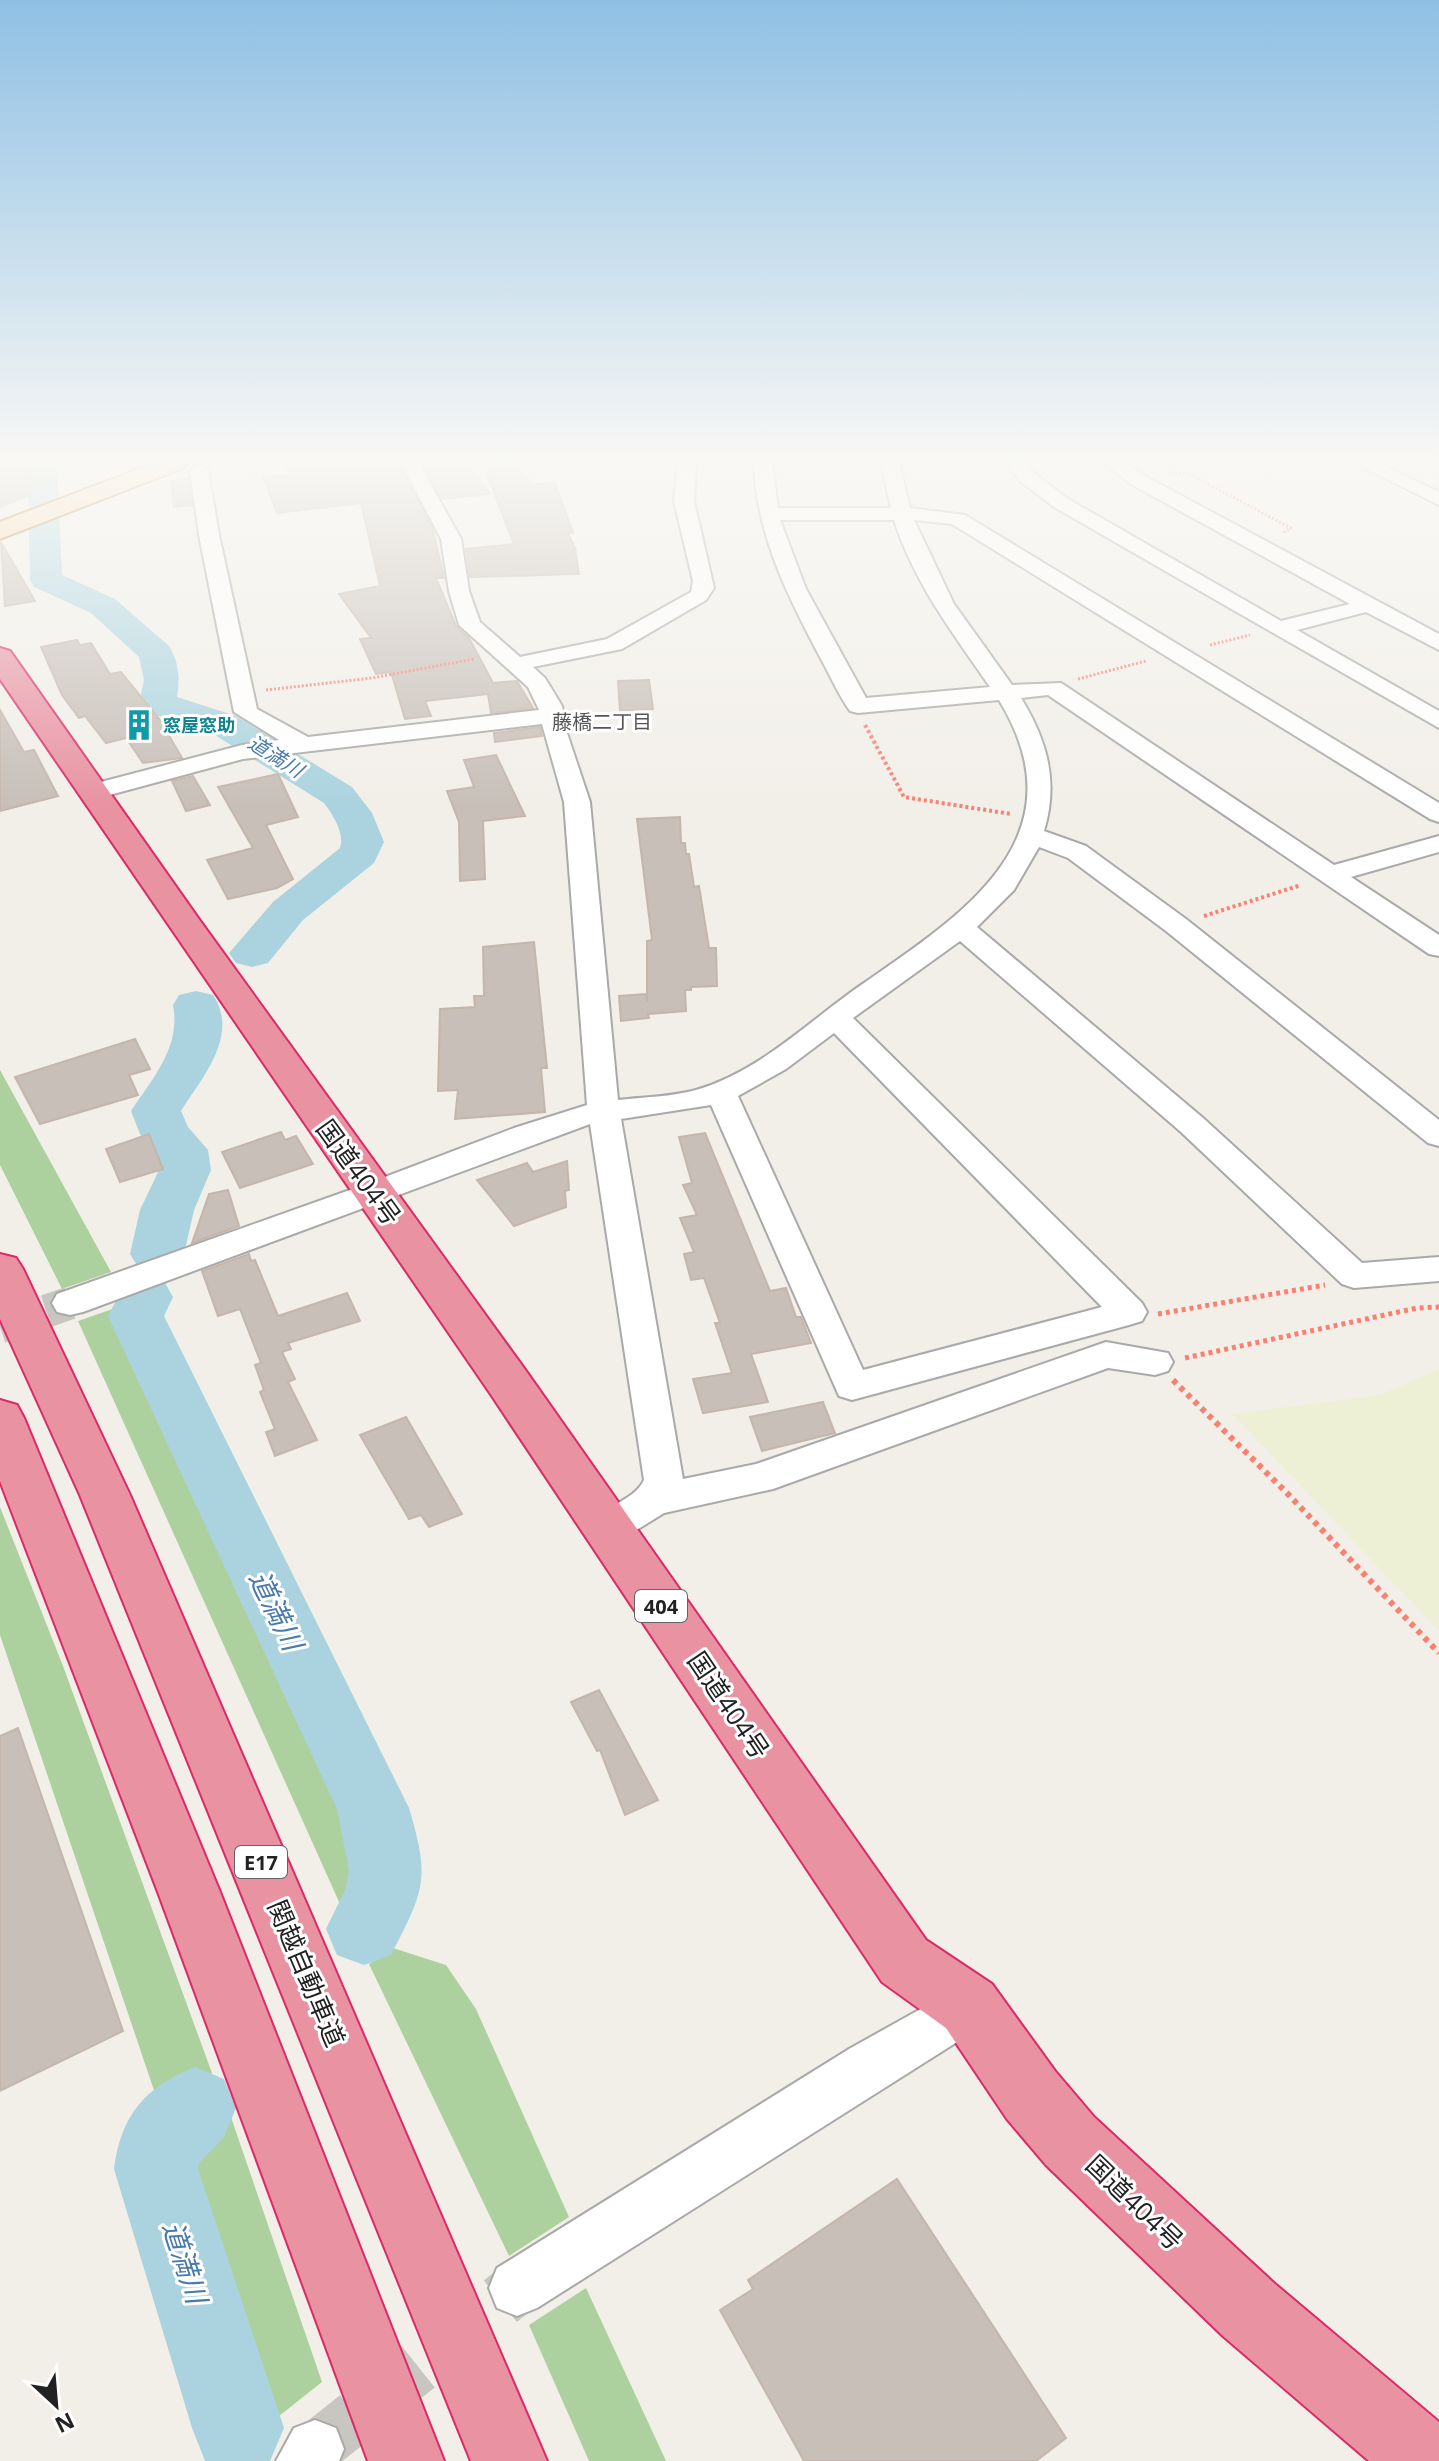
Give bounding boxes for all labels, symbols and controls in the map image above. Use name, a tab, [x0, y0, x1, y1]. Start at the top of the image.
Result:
building icon: 窓屋窓助	[122, 708, 156, 742]
district label: 藤橋二丁目	[552, 708, 652, 735]
place label: 窓屋窓助	[163, 713, 235, 737]
water label: 道満川	[243, 729, 310, 784]
street label: 国道404号	[308, 1112, 410, 1232]
water label: 道満川	[242, 1564, 314, 1659]
road number: 404	[635, 1590, 687, 1622]
street label: 国道404号	[680, 1644, 778, 1766]
road number: E17	[235, 1846, 287, 1878]
street label: 関越自動車道	[260, 1894, 354, 2052]
street label: 国道404号	[1078, 2146, 1192, 2258]
water label: 道満川	[155, 2216, 218, 2311]
north arrow	[16, 2365, 96, 2445]
text: N	[51, 2406, 80, 2441]

